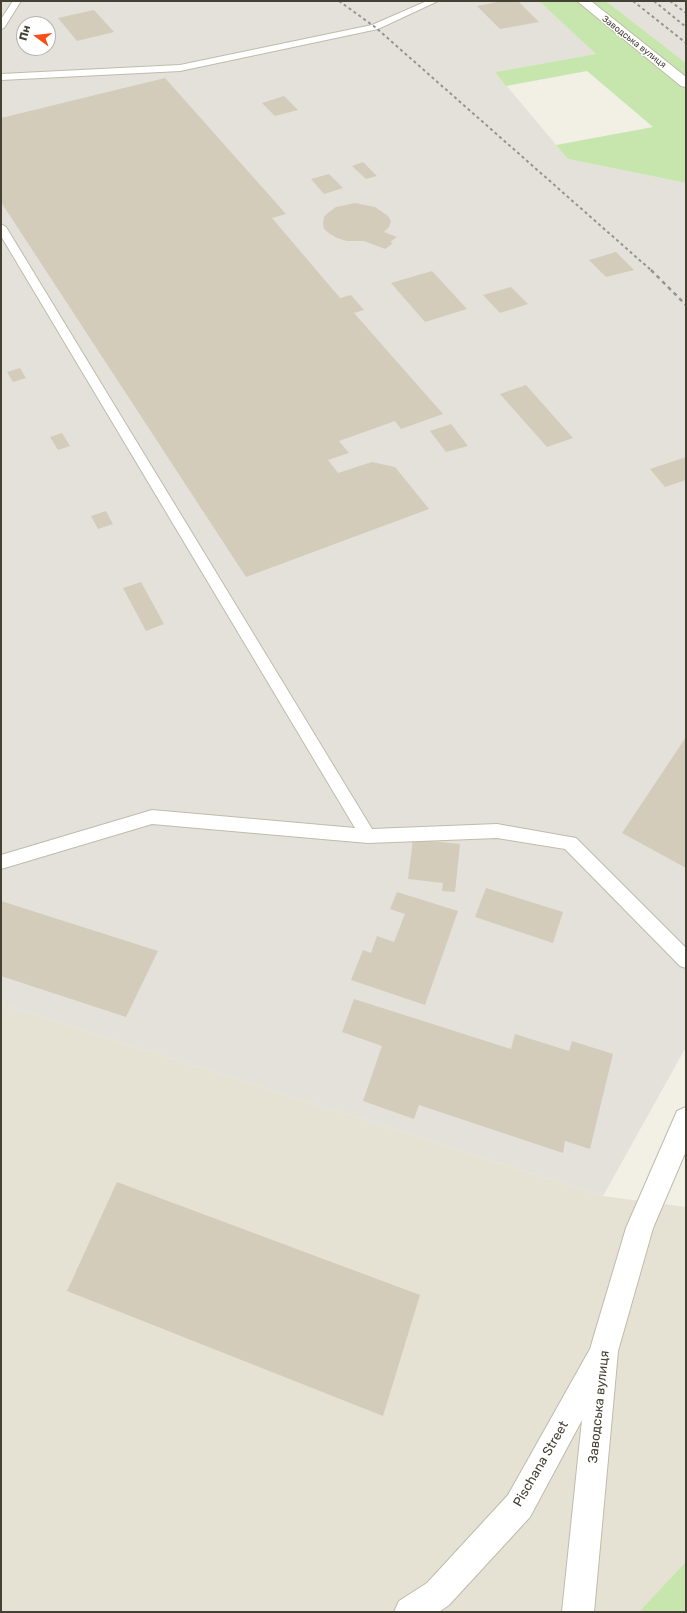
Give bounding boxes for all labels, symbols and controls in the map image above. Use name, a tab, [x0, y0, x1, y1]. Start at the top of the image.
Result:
street label: Заводська вулиця	[600, 14, 668, 70]
north arrow	[16, 16, 56, 56]
text: Пн	[17, 24, 33, 42]
street label: Заводська вулиця	[585, 1350, 613, 1464]
street label: Pischana Street	[510, 1418, 572, 1510]

